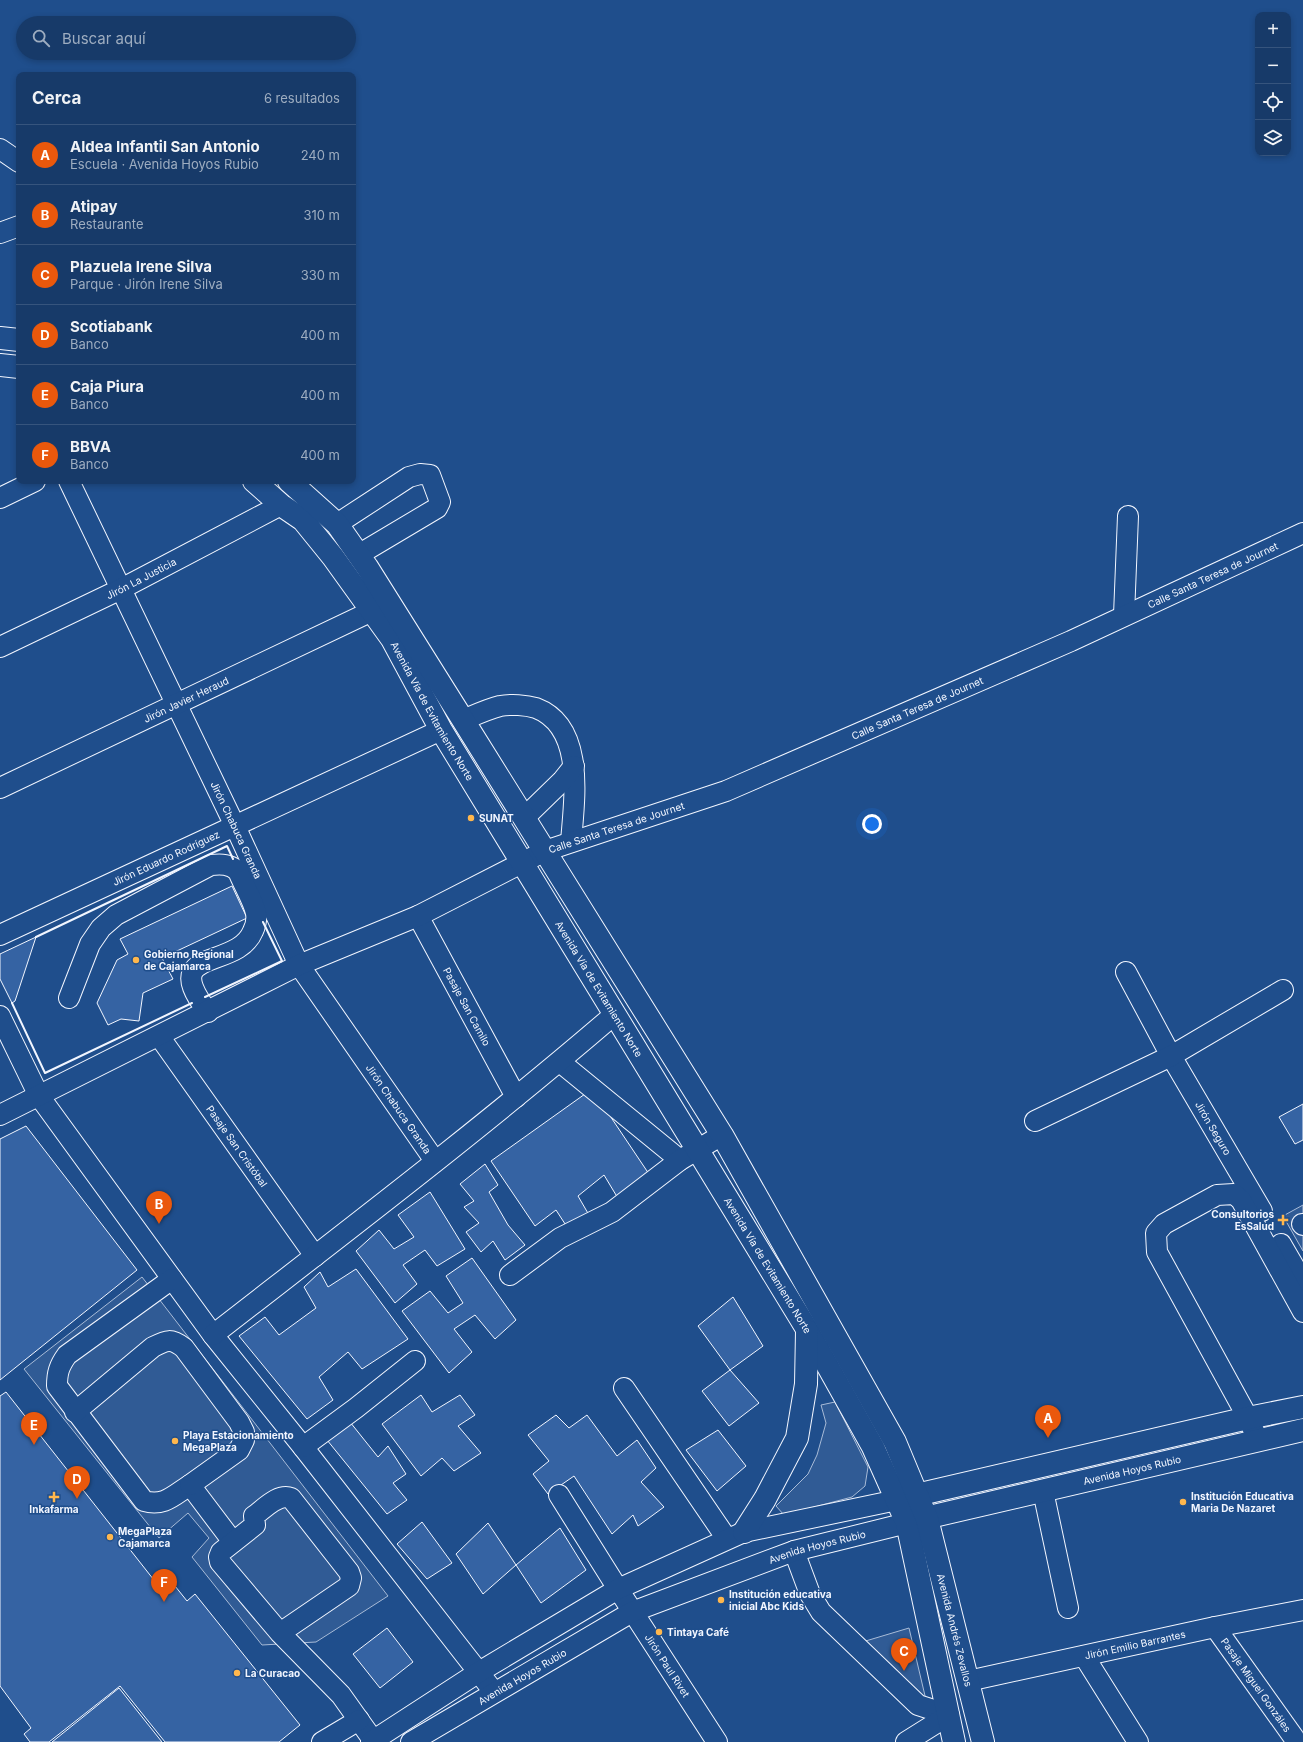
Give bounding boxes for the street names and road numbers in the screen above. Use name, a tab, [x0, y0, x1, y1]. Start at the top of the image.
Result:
street label: Calle Santa Teresa de Journet	[1146, 539, 1280, 611]
street label: Jirón La Justicia	[104, 555, 178, 601]
street label: Avenida Vía de Evitamiento Norte	[389, 640, 476, 783]
street label: Jirón Javier Heraud	[142, 674, 231, 725]
street label: Calle Santa Teresa de Journet	[850, 674, 985, 742]
street label: Jirón Chabuca Granda	[208, 779, 264, 880]
street label: Calle Santa Teresa de Journet	[547, 799, 686, 855]
street label: Jirón Eduardo Rodríguez	[110, 828, 221, 888]
street label: Avenida Vía de Evitamiento Norte	[553, 918, 645, 1059]
street label: Pasaje San Camilo	[441, 965, 493, 1048]
street label: Jirón Chabuca Granda	[364, 1062, 434, 1156]
street label: Jirón Seguro	[1193, 1099, 1234, 1157]
street label: Pasaje San Cristóbal	[204, 1103, 270, 1189]
street label: Avenida Vía de Evitamiento Norte	[722, 1195, 814, 1336]
street label: Avenida Hoyos Rubio	[1082, 1453, 1182, 1487]
street label: Avenida Hoyos Rubio	[767, 1527, 867, 1566]
street label: Avenida Andrés Zevallos	[935, 1572, 975, 1688]
street label: Jirón Emilio Barrantes	[1083, 1628, 1187, 1661]
street label: Jirón Paul Rivet	[643, 1631, 693, 1700]
street label: Pasaje Miguel Gonzáles	[1219, 1635, 1294, 1734]
street label: Avenida Hoyos Rubio	[476, 1646, 568, 1707]

